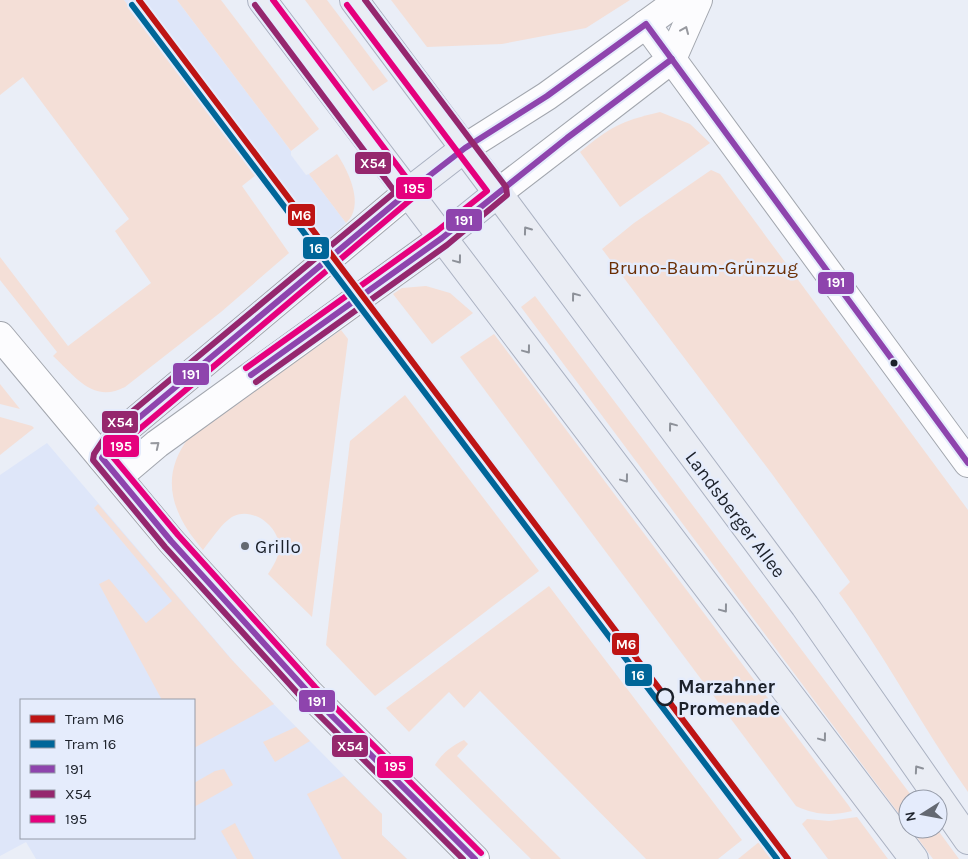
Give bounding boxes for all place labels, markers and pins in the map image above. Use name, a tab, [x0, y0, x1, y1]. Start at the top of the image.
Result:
unlabelled marker	[889, 358, 899, 368]
place label: Grillo	[255, 536, 301, 558]
marker: Grillo	[239, 540, 251, 552]
place label: Marzahner Promenade	[678, 676, 780, 720]
marker: Marzahner Promenade	[656, 688, 674, 706]

